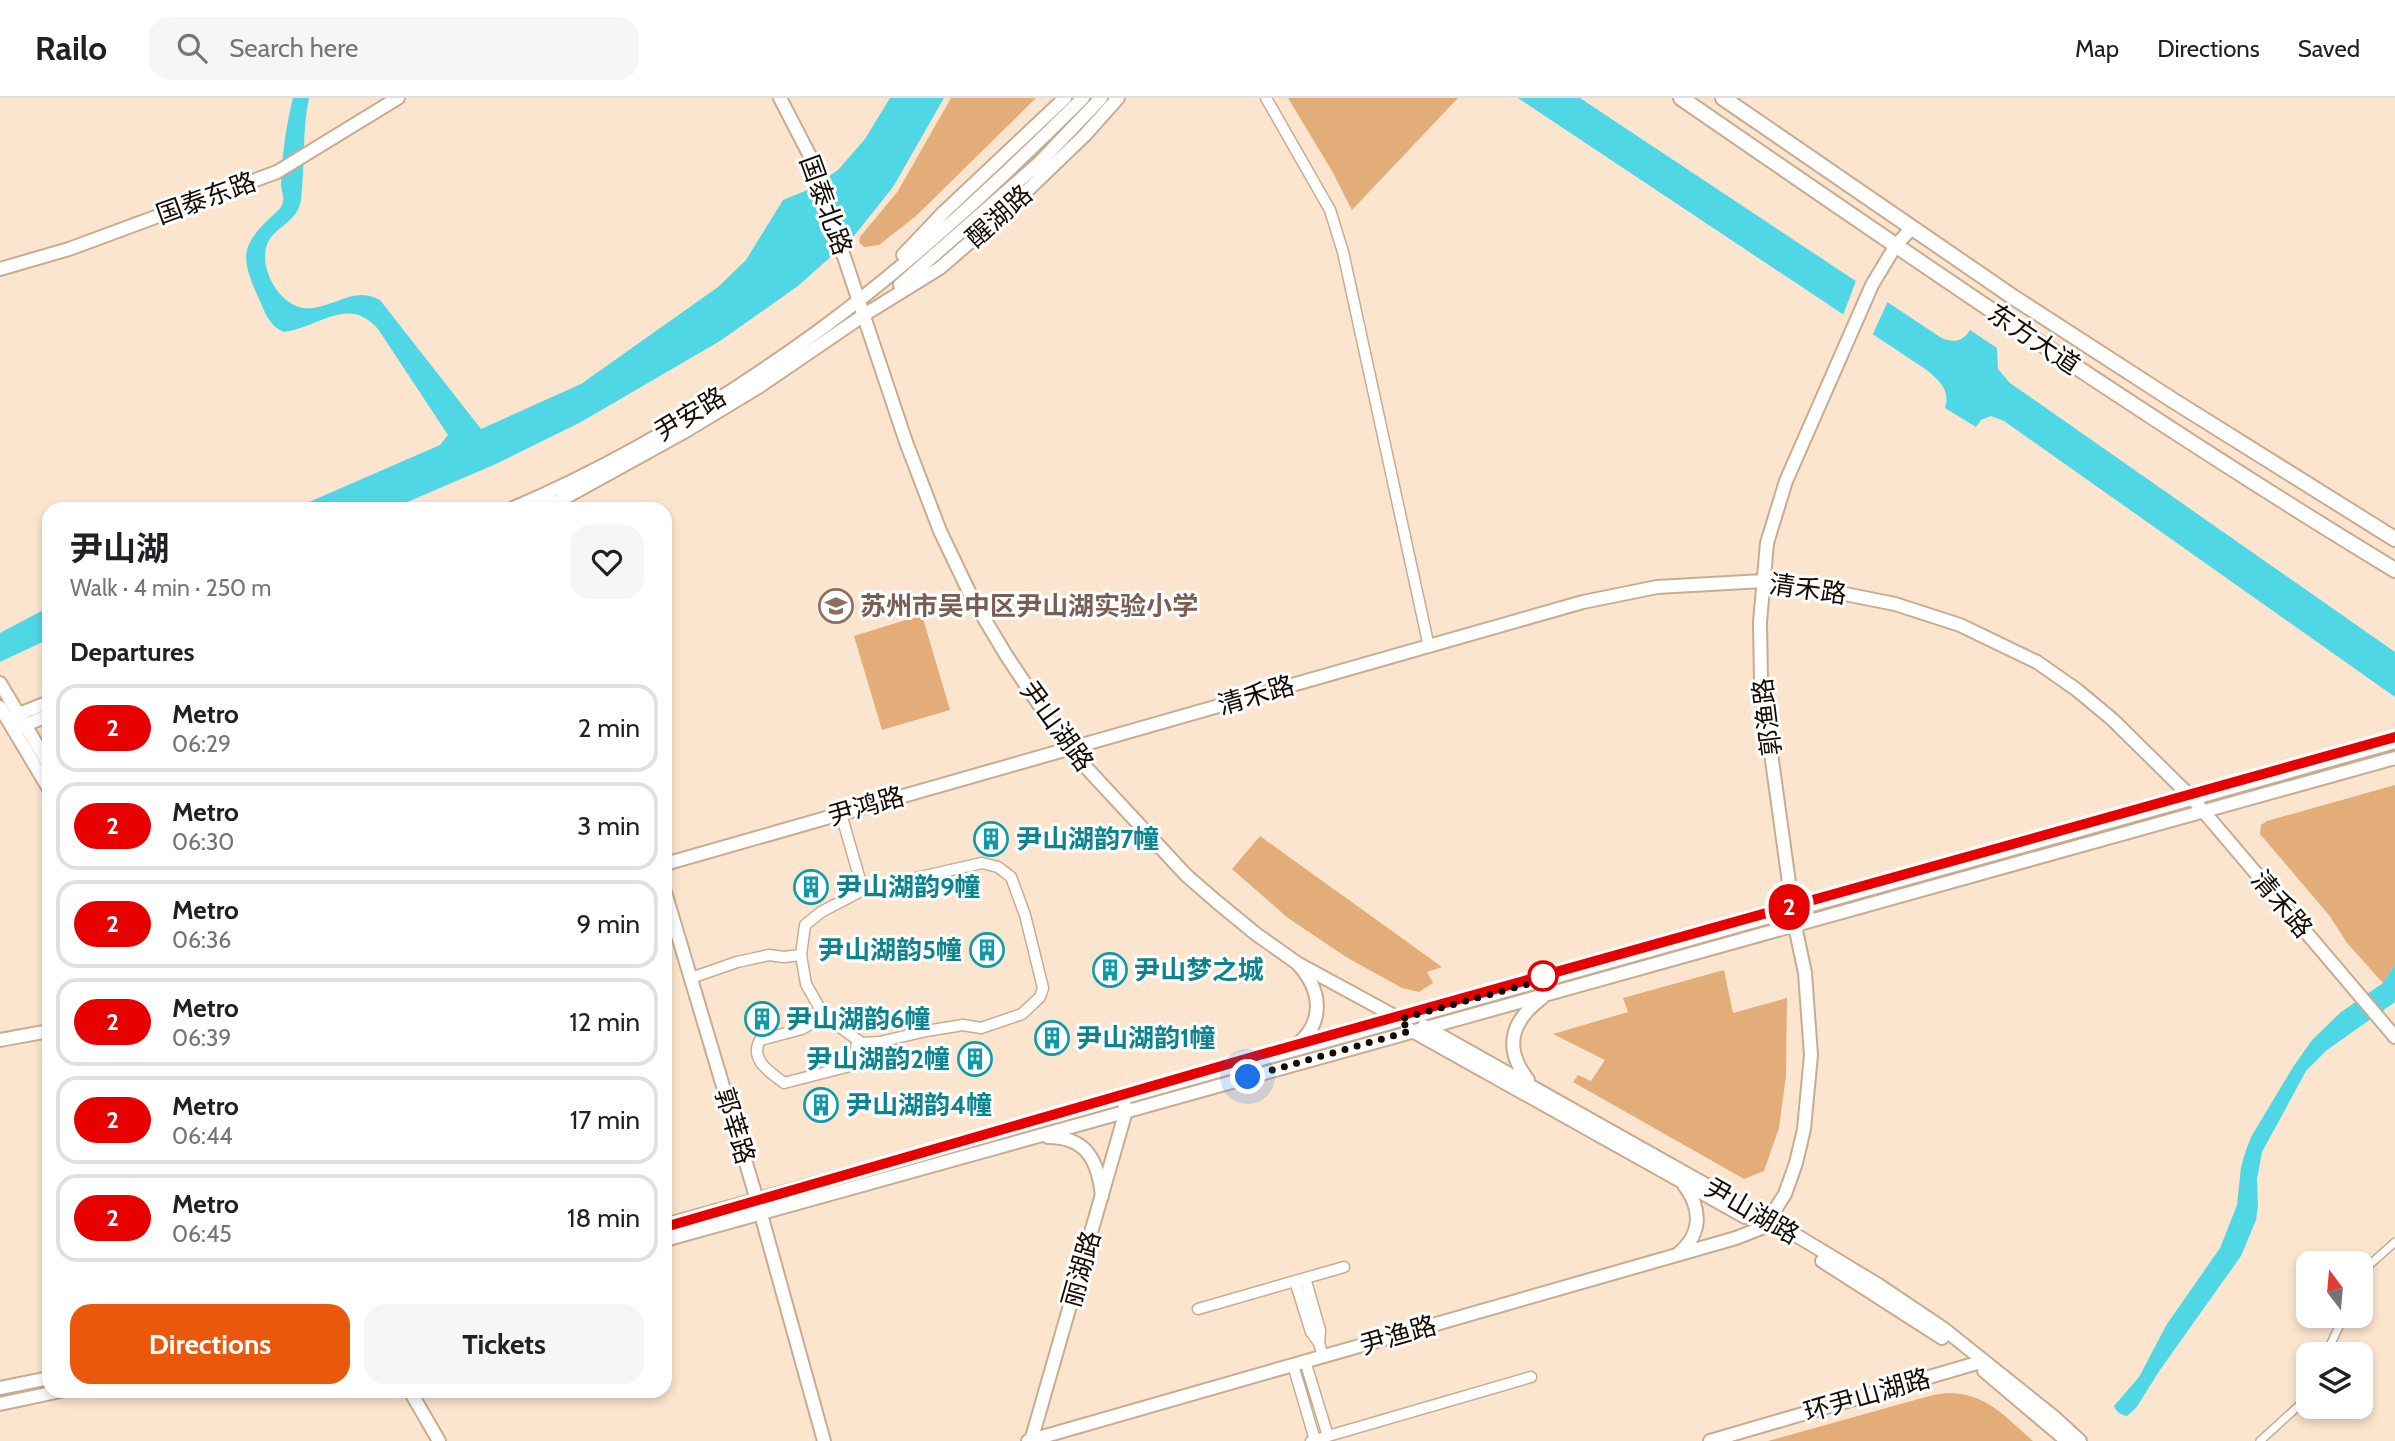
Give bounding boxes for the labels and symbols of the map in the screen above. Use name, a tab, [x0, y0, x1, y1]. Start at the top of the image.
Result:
street label: 国泰北路	[793, 151, 859, 259]
street label: 国泰东路	[152, 165, 260, 231]
street label: 醒湖路	[959, 178, 1039, 254]
street label: 东方大道	[1982, 297, 2086, 381]
street label: 尹安路	[648, 380, 732, 448]
street label: 清禾路	[1767, 568, 1849, 610]
school or university icon: 苏州市吴中区尹山湖实验小学	[817, 587, 855, 625]
place label: 苏州市吴中区尹山湖实验小学	[860, 590, 1198, 622]
street label: 清禾路	[1214, 669, 1298, 721]
street label: 尹山湖路	[1013, 675, 1101, 777]
street label: 郭渔路	[1746, 676, 1788, 758]
street label: 尹鸿路	[824, 780, 908, 832]
building icon: 尹山湖韵7幢	[972, 820, 1010, 858]
place label: 尹山湖韵7幢	[1016, 823, 1159, 855]
street label: 清禾路	[2245, 864, 2319, 944]
building icon: 尹山湖韵9幢	[792, 868, 830, 906]
place label: 尹山湖韵9幢	[836, 871, 981, 903]
line badge: 2	[1766, 884, 1812, 930]
building icon: 尹山湖韵5幢	[968, 931, 1006, 969]
place label: 尹山湖韵5幢	[818, 934, 962, 966]
building icon: 尹山梦之城	[1091, 951, 1129, 989]
place label: 尹山梦之城	[1134, 954, 1264, 986]
unlabelled marker	[1528, 961, 1558, 991]
building icon: 尹山湖韵6幢	[743, 1000, 781, 1038]
place label: 尹山湖韵6幢	[786, 1003, 931, 1035]
building icon: 尹山湖韵1幢	[1033, 1019, 1071, 1057]
place label: 尹山湖韵1幢	[1076, 1022, 1216, 1054]
building icon: 尹山湖韵2幢	[956, 1040, 994, 1078]
place label: 尹山湖韵2幢	[806, 1043, 950, 1075]
your location	[1230, 1059, 1265, 1094]
street label: 郭莘路	[708, 1084, 762, 1168]
building icon: 尹山湖韵4幢	[802, 1086, 840, 1124]
place label: 尹山湖韵4幢	[846, 1089, 992, 1121]
street label: 尹山湖路	[1699, 1171, 1805, 1251]
street label: 丽湖路	[1055, 1227, 1107, 1311]
north arrow	[2296, 1251, 2373, 1328]
street label: 尹渔路	[1356, 1309, 1440, 1361]
street label: 环尹山湖路	[1800, 1362, 1934, 1428]

